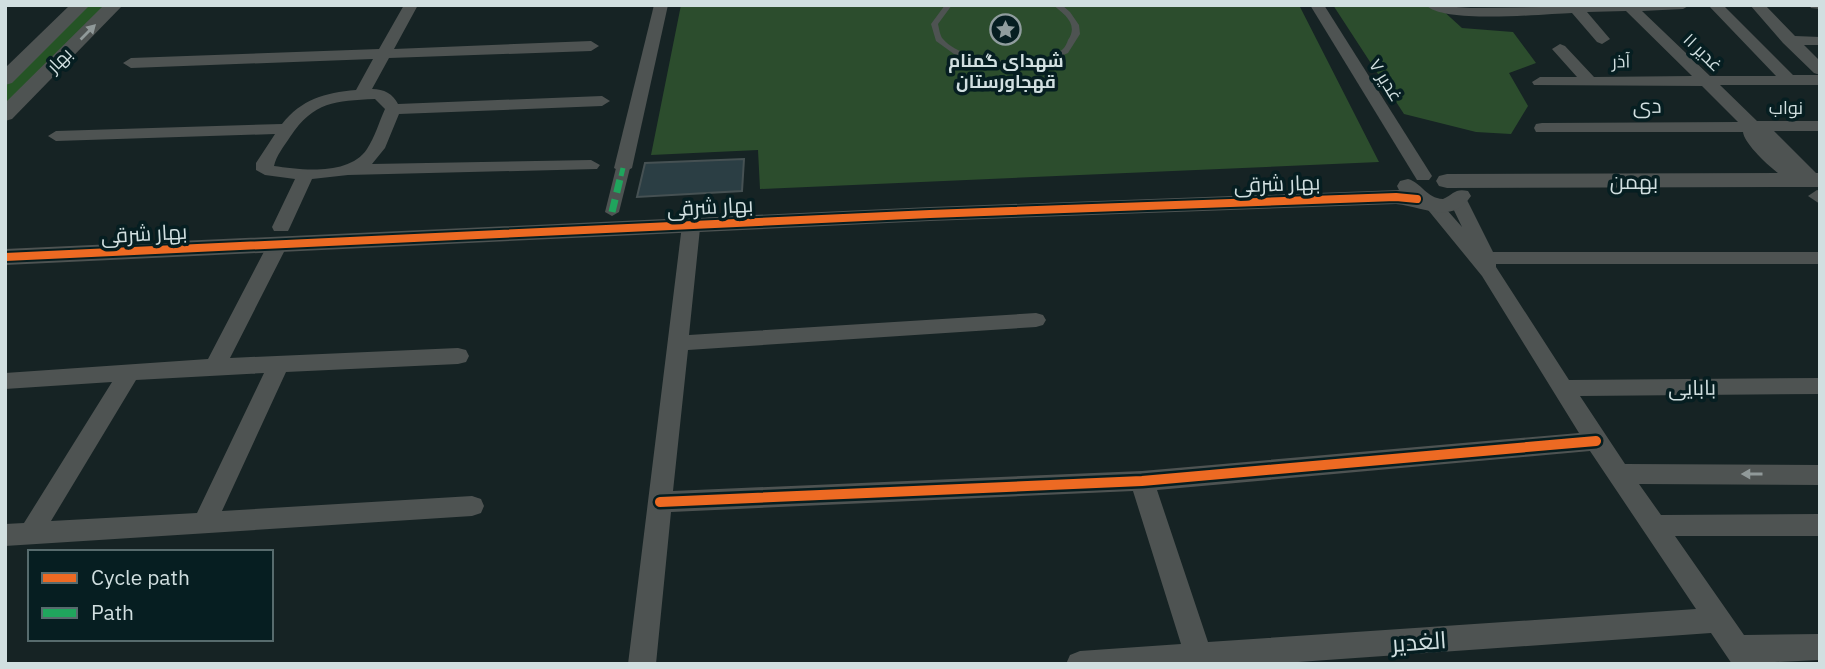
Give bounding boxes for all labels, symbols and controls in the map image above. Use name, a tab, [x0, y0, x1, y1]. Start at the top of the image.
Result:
place icon: شهدای گمنام قهجاورستان	[989, 12, 1023, 46]
one-way arrow	[79, 23, 96, 40]
street label: غدیر ۱۱	[1679, 28, 1727, 76]
street label: بهار	[41, 42, 77, 78]
place label: شهدای گمنام قهجاورستان	[948, 49, 1064, 93]
street label: آذر	[1611, 49, 1630, 73]
street label: غدیر ۷	[1364, 54, 1408, 106]
street label: دی	[1632, 91, 1662, 119]
street label: نواب	[1769, 96, 1803, 119]
street label: بهار شرقی	[1233, 167, 1321, 199]
street label: بهمن	[1610, 167, 1658, 195]
street label: بهار شرقی	[666, 190, 754, 222]
street label: بهار شرقی	[100, 217, 188, 249]
street label: بابایی	[1668, 373, 1716, 401]
one-way arrow	[1740, 468, 1762, 480]
legend	[28, 550, 273, 641]
text: Cycle path	[91, 563, 190, 591]
text: Path	[91, 598, 134, 626]
street label: الغدیر	[1389, 623, 1447, 659]

